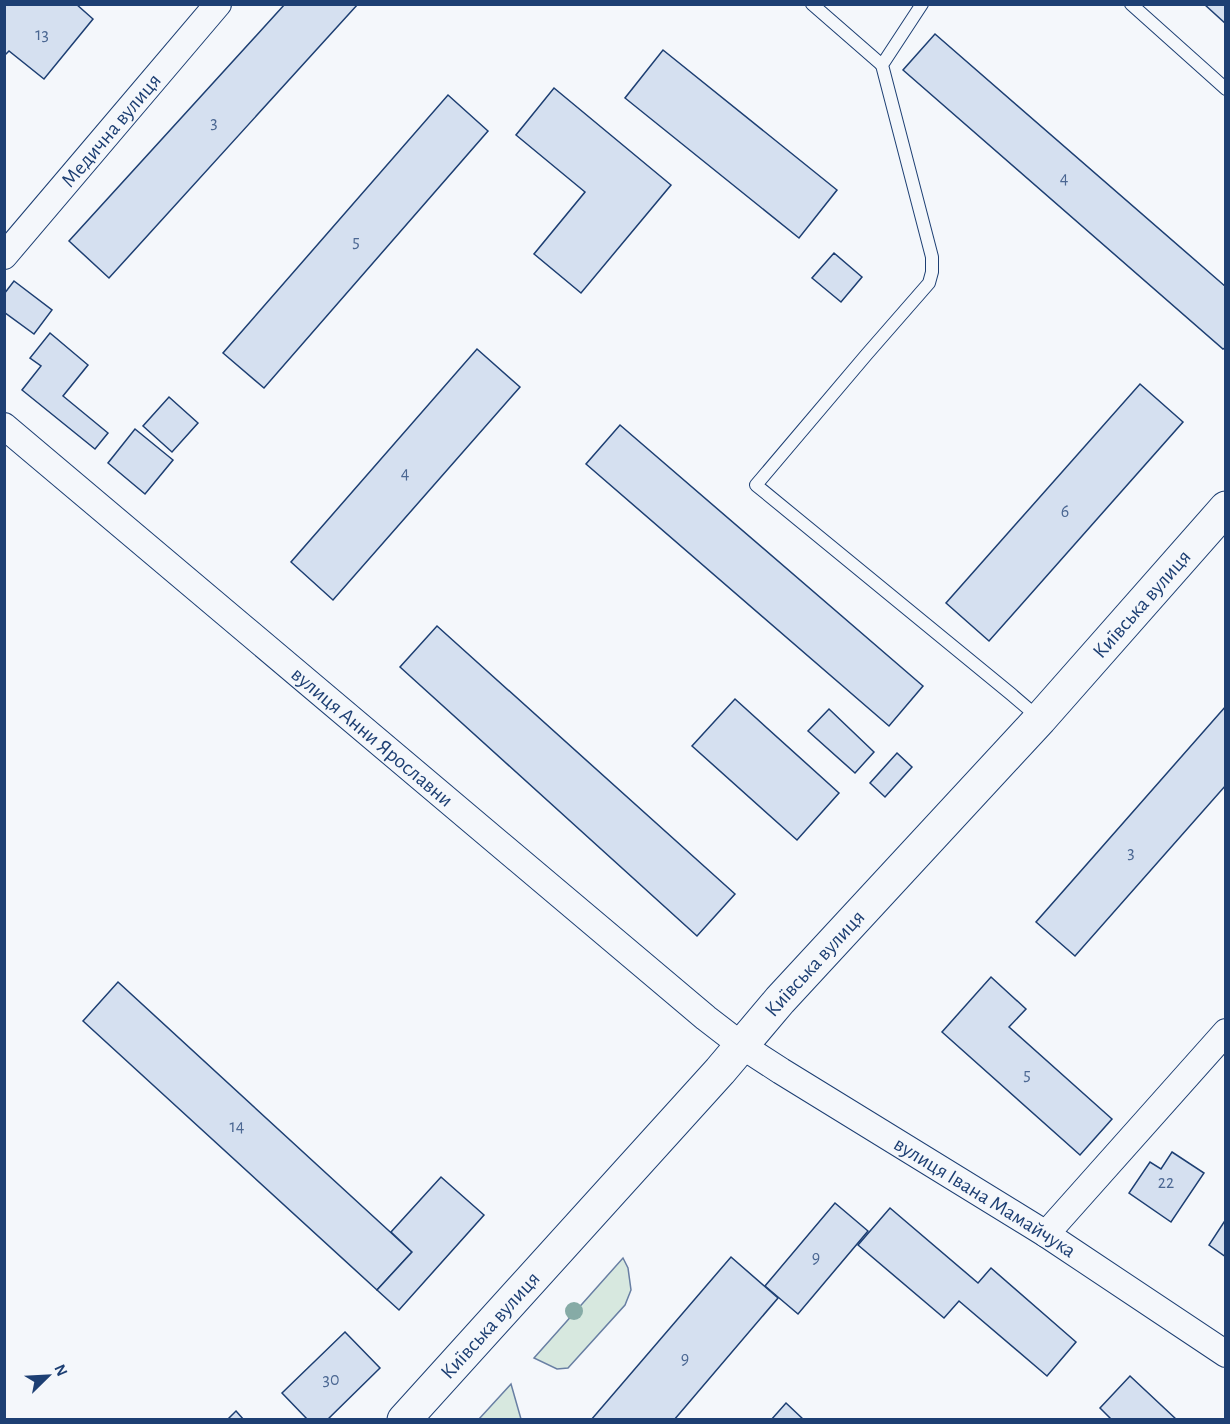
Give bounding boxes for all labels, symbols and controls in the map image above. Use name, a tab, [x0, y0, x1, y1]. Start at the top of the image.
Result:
house number: 13	[35, 26, 49, 44]
street label: Медична вулиця	[57, 69, 165, 191]
house number: 3	[210, 114, 218, 132]
house number: 4	[1060, 170, 1069, 188]
house number: 5	[352, 233, 360, 251]
house number: 4	[401, 465, 410, 483]
house number: 6	[1061, 503, 1069, 521]
street label: Київська вулиця	[1088, 546, 1194, 662]
street label: вулиця Анни Ярославни	[288, 663, 457, 811]
house number: 3	[1127, 844, 1135, 862]
street label: Київська вулиця	[760, 906, 868, 1021]
house number: 5	[1023, 1066, 1031, 1084]
house number: 14	[230, 1118, 245, 1136]
street label: вулиця Івана Мамайчука	[890, 1133, 1080, 1262]
house number: 22	[1158, 1174, 1174, 1192]
house number: 9	[812, 1249, 820, 1267]
street label: Київська вулиця	[436, 1267, 544, 1383]
north arrow	[18, 1346, 78, 1406]
house number: 9	[681, 1350, 689, 1368]
text: N	[51, 1362, 70, 1379]
house number: 30	[323, 1371, 339, 1389]

